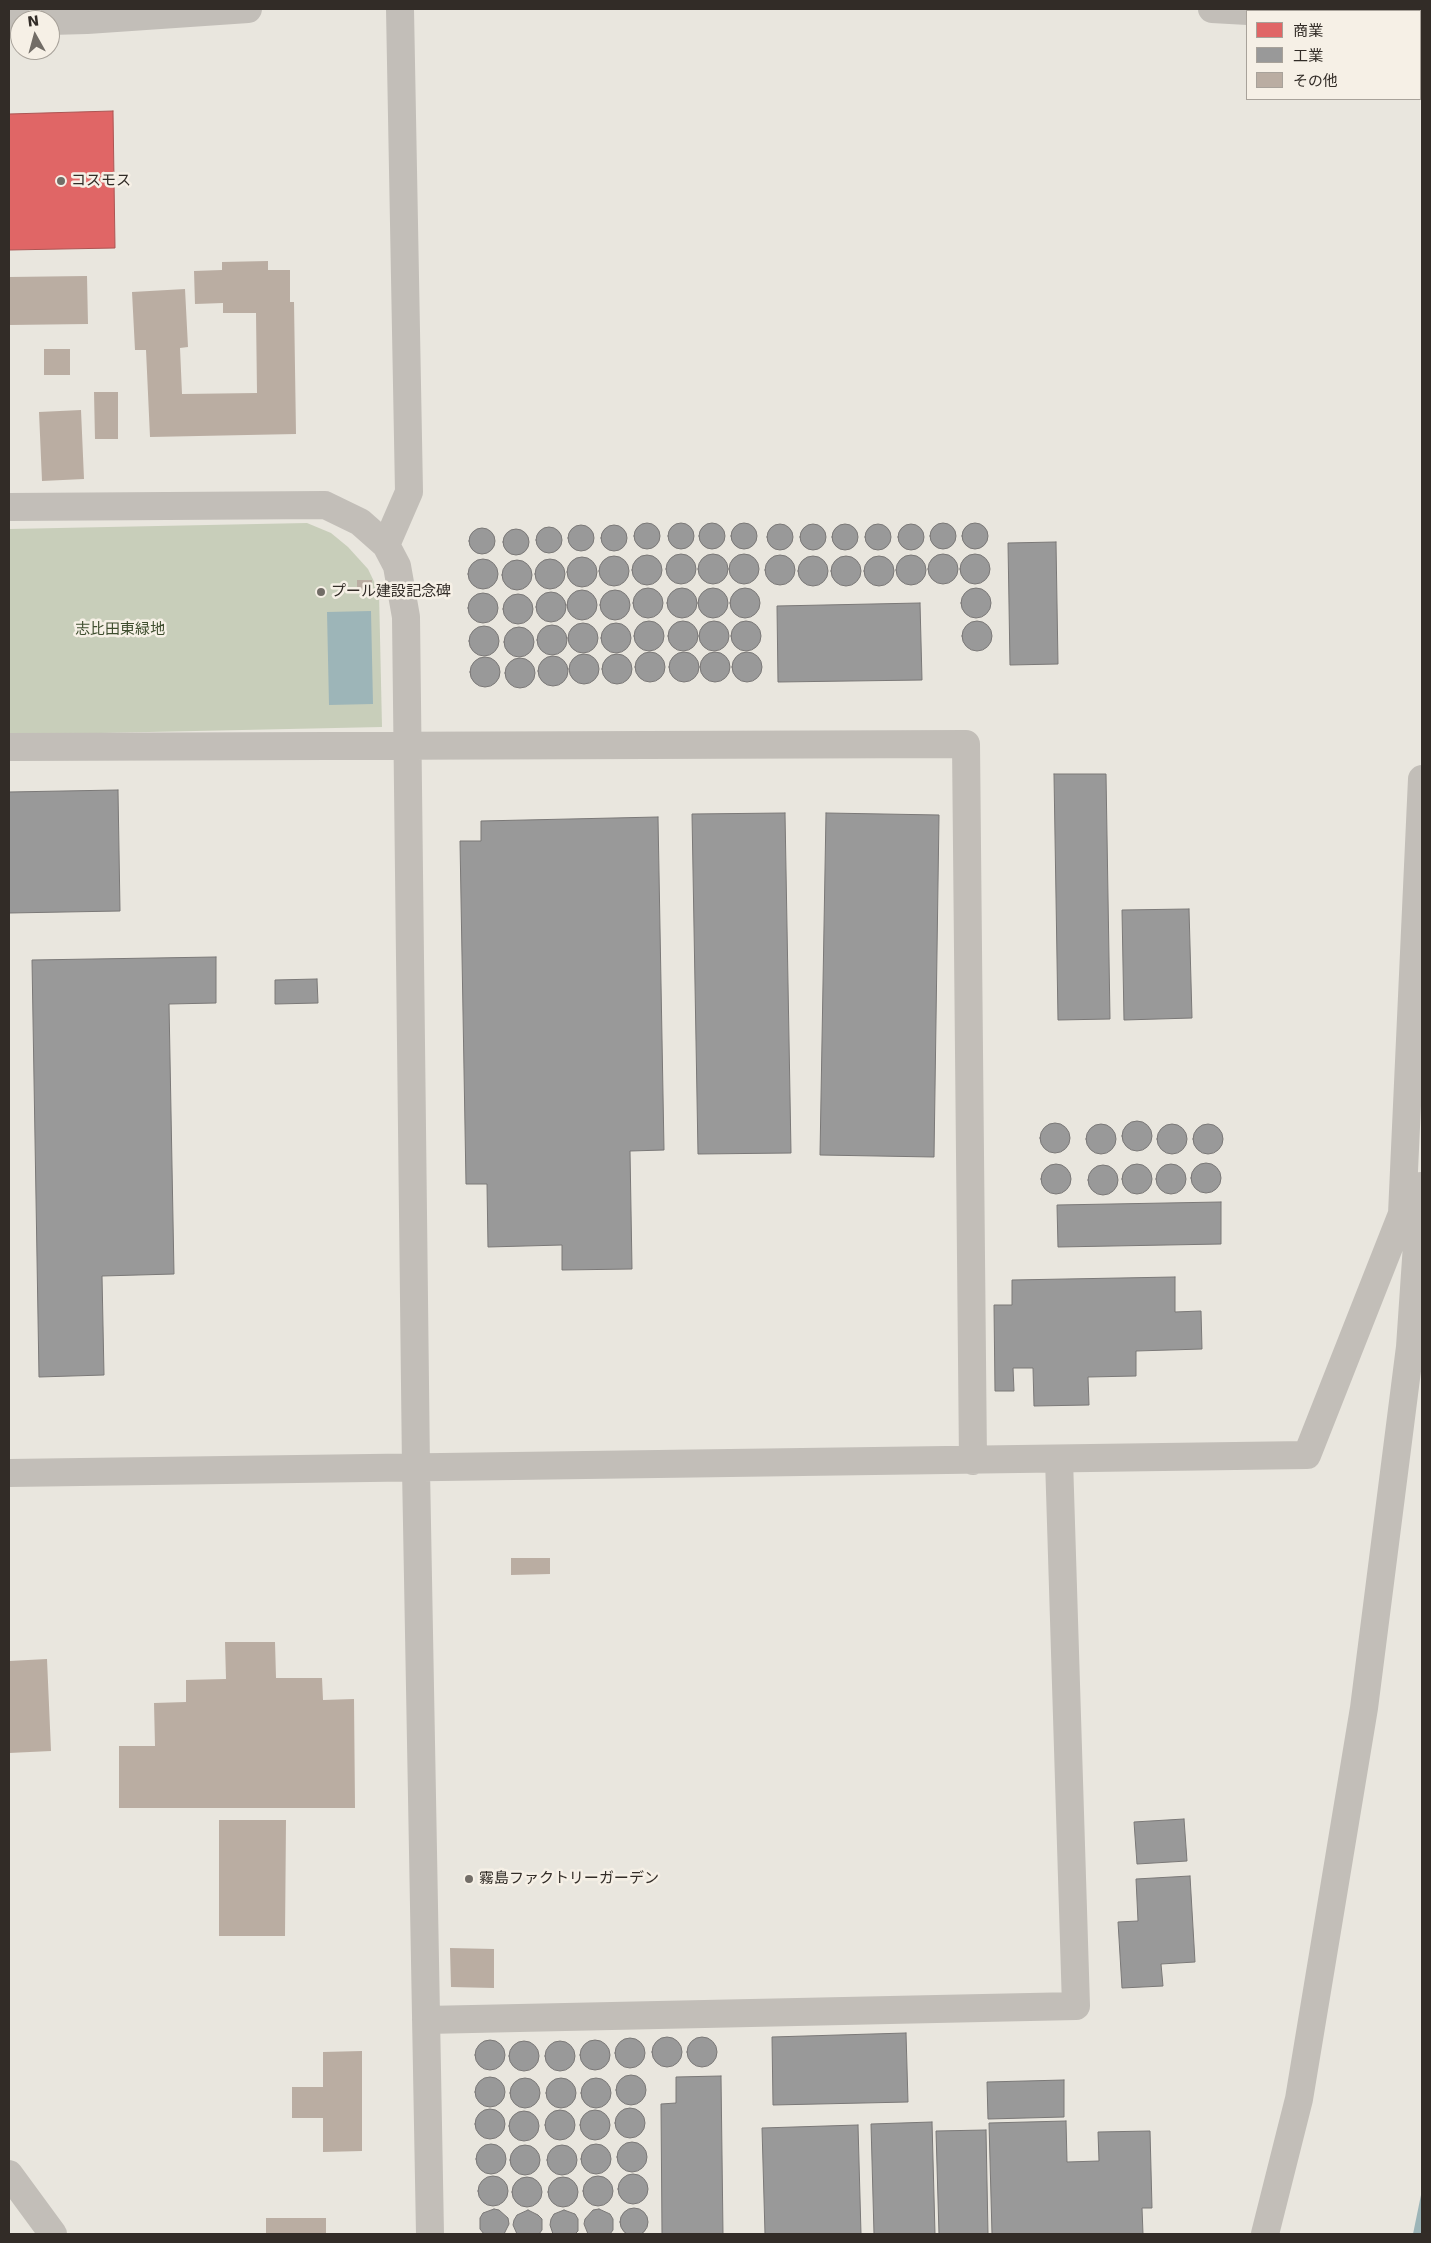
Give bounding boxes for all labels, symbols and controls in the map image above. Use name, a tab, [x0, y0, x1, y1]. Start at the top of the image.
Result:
north arrow	[10, 10, 60, 60]
legend	[1246, 10, 1421, 100]
text: N	[27, 12, 40, 30]
text: 商業	[1293, 22, 1323, 40]
text: 工業	[1293, 47, 1323, 65]
text: その他	[1293, 72, 1338, 90]
place label: コスモス	[71, 172, 131, 190]
marker: コスモス	[55, 175, 67, 187]
place label: プール建設記念碑	[331, 583, 451, 601]
marker: プール建設記念碑	[315, 586, 327, 598]
park label: 志比田東緑地	[75, 621, 165, 639]
place label: 霧島ファクトリーガーデン	[479, 1870, 659, 1888]
marker: 霧島ファクトリーガーデン	[463, 1873, 475, 1885]

